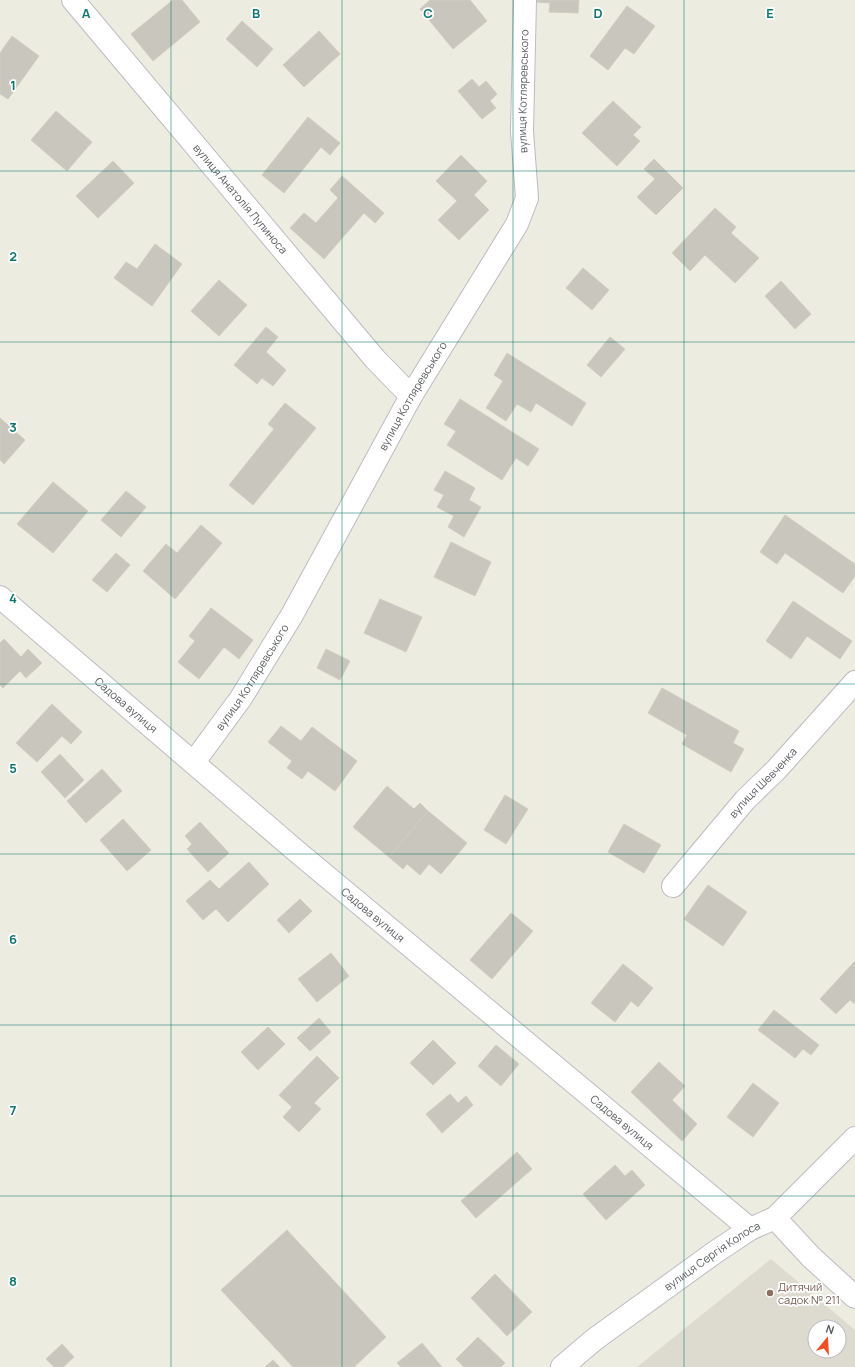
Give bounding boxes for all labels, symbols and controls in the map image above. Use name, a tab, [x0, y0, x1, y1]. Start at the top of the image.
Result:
text: A	[82, 4, 91, 22]
text: B	[252, 4, 260, 22]
text: C	[423, 4, 433, 22]
text: D	[593, 4, 603, 22]
text: E	[766, 4, 774, 22]
street label: вулиця Котляревського	[514, 29, 531, 154]
text: 1	[10, 76, 16, 94]
street label: вулиця Анатолія Лупиноса	[190, 141, 291, 257]
text: 2	[9, 247, 17, 265]
street label: вулиця Котляревського	[375, 338, 450, 453]
text: 3	[9, 418, 17, 436]
text: 4	[9, 589, 17, 607]
street label: вулиця Котляревського	[212, 621, 292, 733]
street label: Садова вулиця	[92, 674, 161, 736]
street label: вулиця Шевченка	[725, 744, 800, 821]
text: 5	[9, 759, 17, 777]
street label: Садова вулиця	[338, 884, 408, 945]
text: 6	[9, 930, 17, 948]
street label: Садова вулиця	[587, 1091, 657, 1153]
text: 7	[10, 1101, 17, 1119]
street label: вулиця Сергія Колоса	[661, 1217, 762, 1294]
text: 8	[9, 1272, 17, 1290]
place label: Дитячий садок № 211	[778, 1279, 840, 1307]
marker: Дитячий садок № 211	[765, 1288, 775, 1298]
north arrow	[807, 1319, 847, 1359]
text: N	[824, 1321, 836, 1337]

